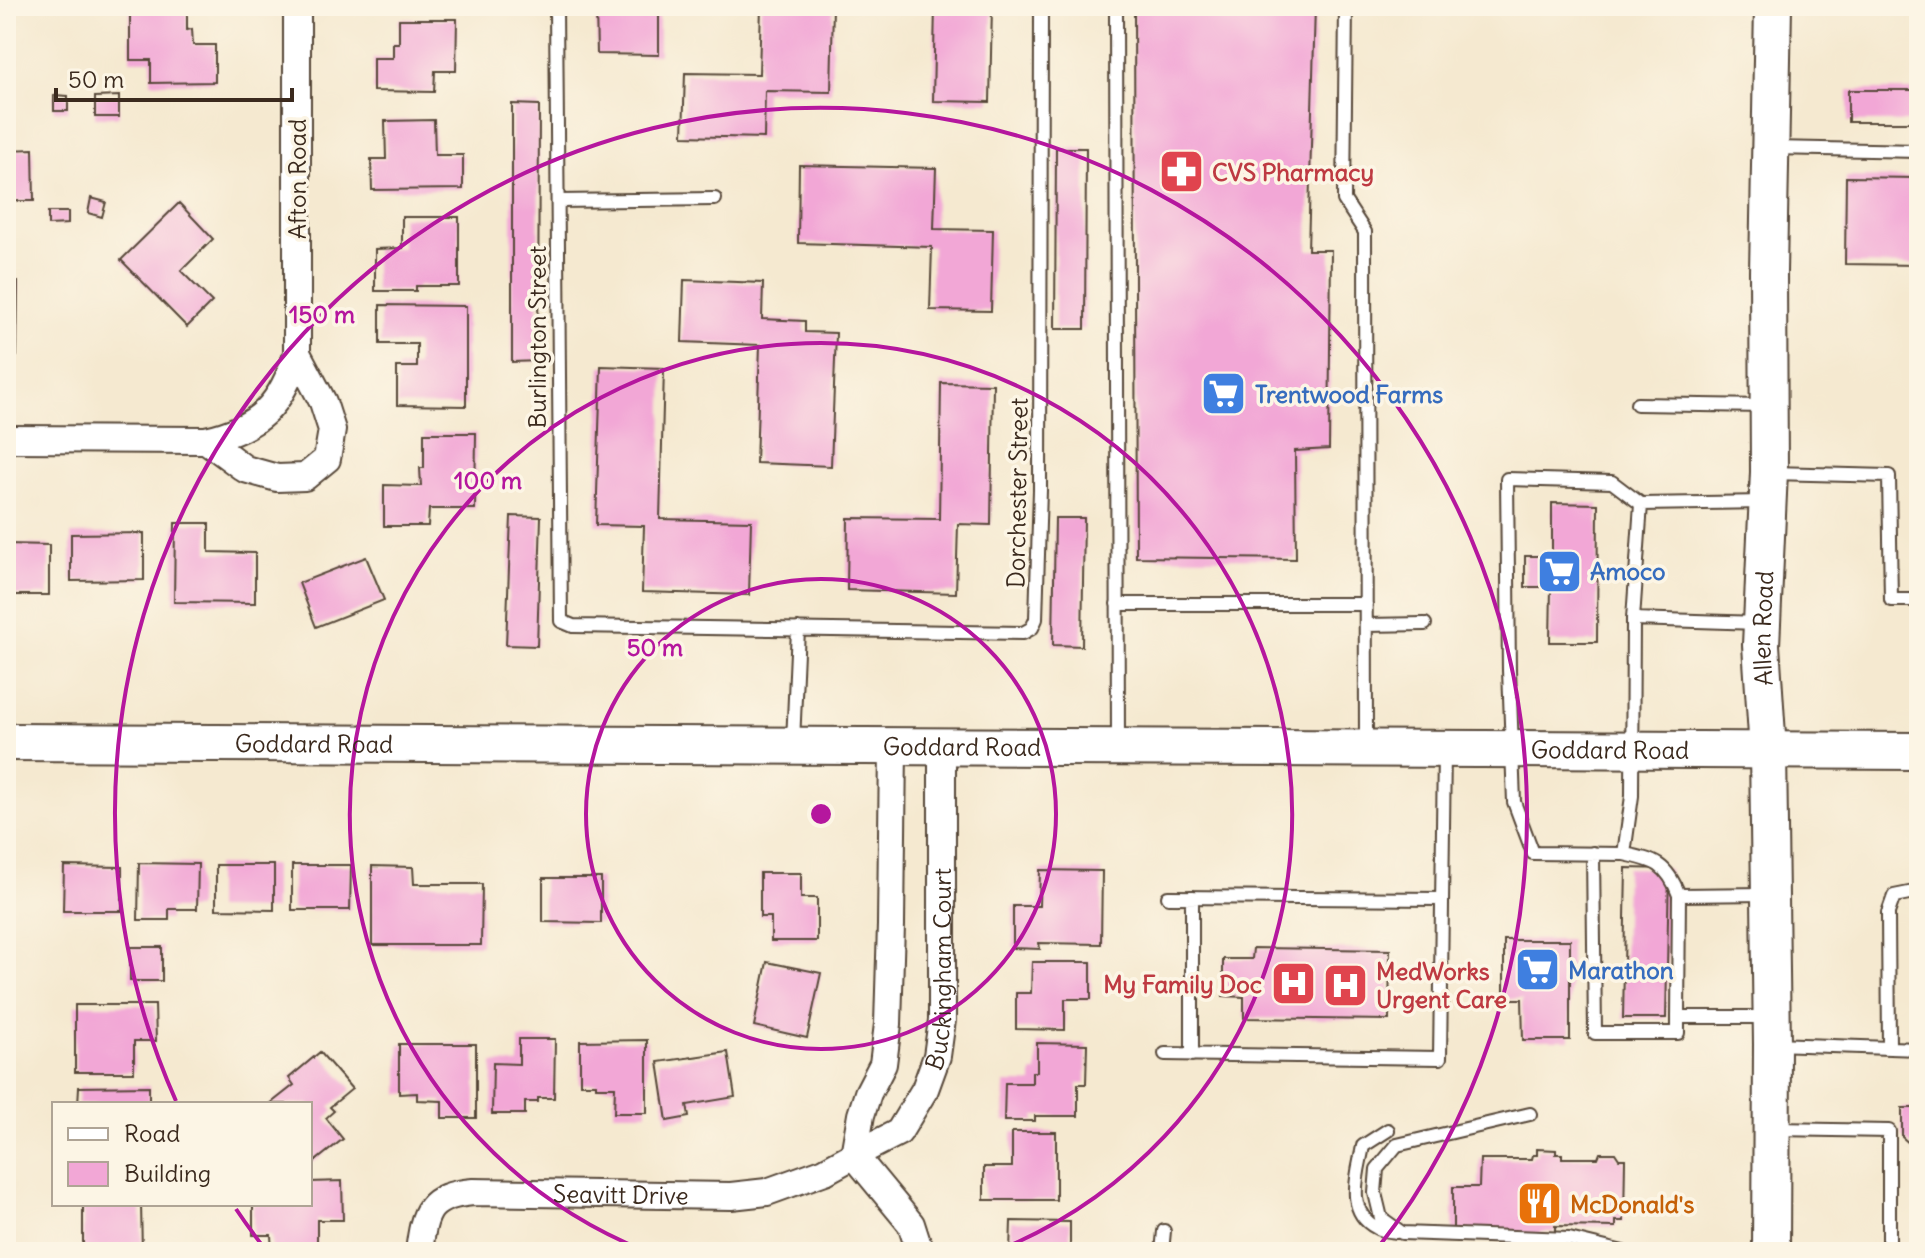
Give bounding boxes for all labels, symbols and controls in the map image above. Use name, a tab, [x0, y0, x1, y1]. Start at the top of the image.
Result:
scale bar	[56, 52, 292, 102]
text: 50 m	[68, 64, 124, 94]
street label: Afton Road	[282, 119, 312, 239]
pharmacy icon: CVS Pharmacy	[1157, 148, 1205, 196]
place label: CVS Pharmacy	[1212, 157, 1374, 187]
street label: Burlington Street	[522, 246, 552, 428]
text: 150 m	[289, 299, 355, 329]
supermarket icon: Trentwood Farms	[1200, 370, 1248, 418]
place label: Trentwood Farms	[1255, 379, 1443, 409]
street label: Dorchester Street	[1000, 398, 1034, 588]
text: 100 m	[454, 465, 522, 495]
supermarket icon: Amoco	[1535, 547, 1583, 595]
place label: Amoco	[1590, 556, 1665, 586]
street label: Allen Road	[1746, 570, 1779, 687]
text: 50 m	[627, 632, 683, 662]
street label: Goddard Road	[235, 728, 393, 759]
street label: Goddard Road	[883, 731, 1041, 762]
street label: Goddard Road	[1531, 734, 1689, 765]
centre of rings	[807, 800, 835, 828]
street label: Buckingham Court	[918, 868, 957, 1074]
supermarket icon: Marathon	[1513, 946, 1561, 994]
place label: Marathon	[1568, 955, 1674, 985]
place label: MedWorks Urgent Care	[1376, 956, 1507, 1014]
hospital icon: My Family Doc	[1269, 960, 1317, 1008]
hospital icon: MedWorks Urgent Care	[1321, 961, 1369, 1009]
place label: My Family Doc	[1103, 969, 1262, 999]
legend	[52, 1102, 312, 1206]
text: Road	[124, 1118, 180, 1148]
text: Building	[124, 1158, 211, 1188]
street label: Seavitt Drive	[553, 1178, 689, 1210]
restaurant icon: McDonald's	[1515, 1180, 1563, 1228]
place label: McDonald's	[1570, 1189, 1694, 1219]

